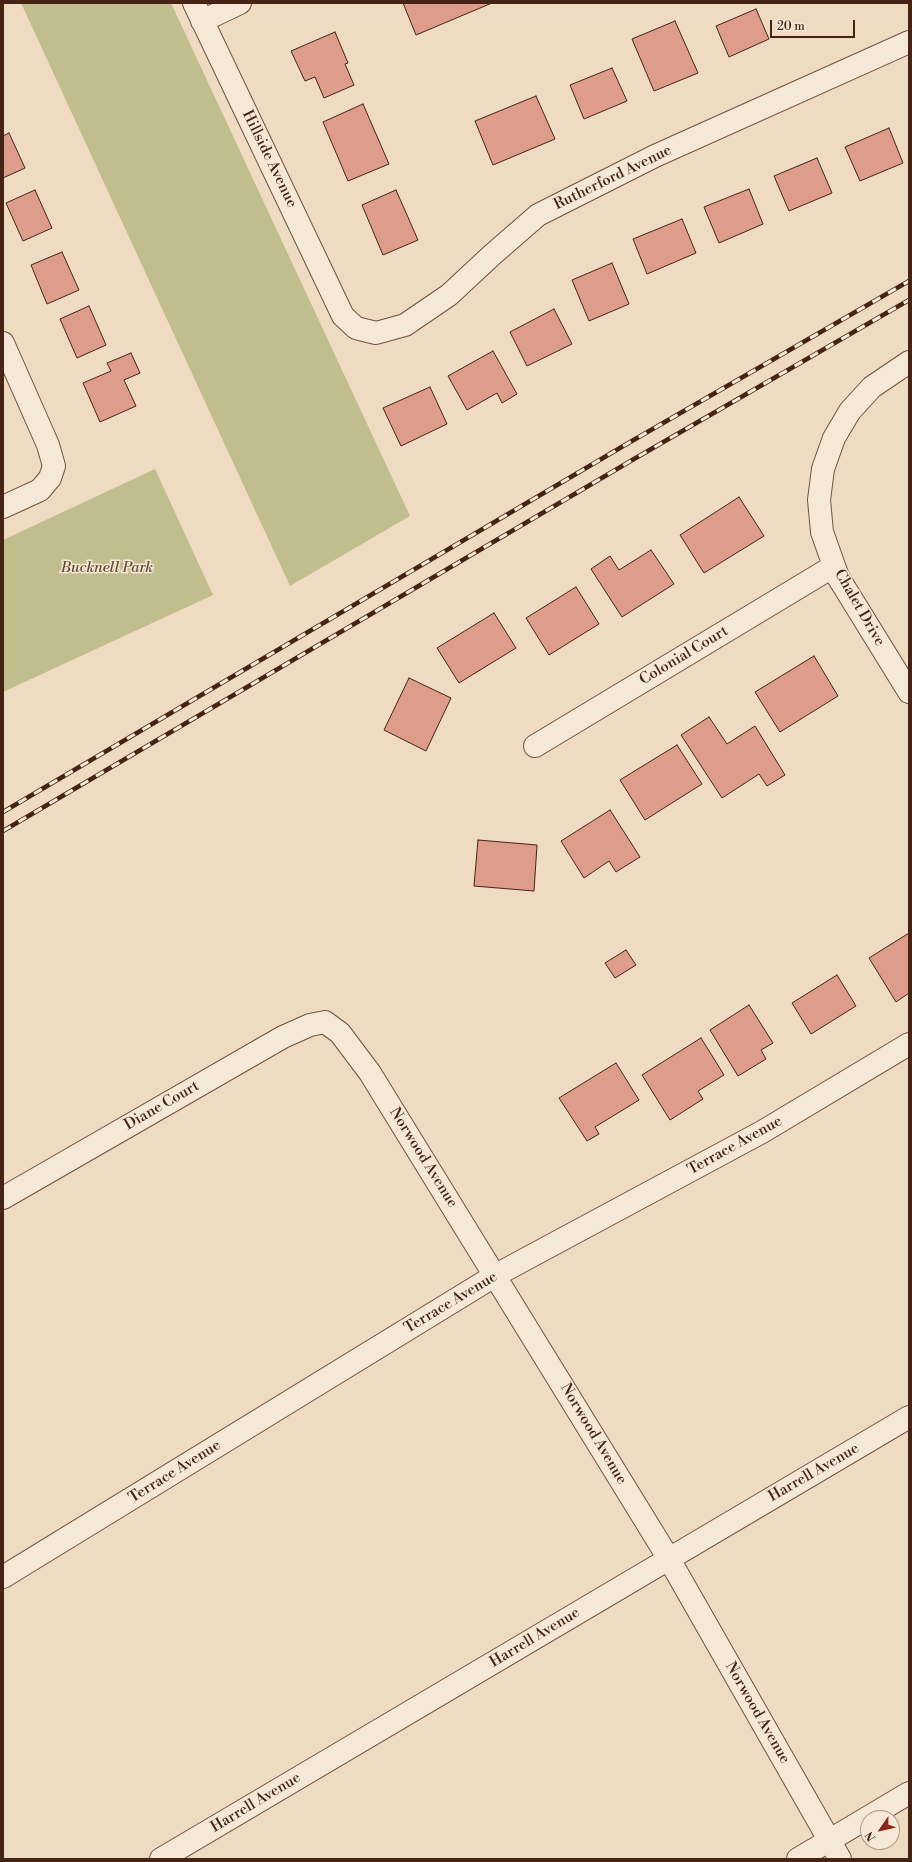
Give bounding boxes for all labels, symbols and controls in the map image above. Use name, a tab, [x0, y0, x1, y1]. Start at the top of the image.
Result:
scale bar	[772, 12, 857, 38]
text: 20 m	[777, 19, 805, 34]
street label: Hillside Avenue	[238, 107, 300, 211]
street label: Rutherford Avenue	[551, 142, 675, 214]
park label: Bucknell Park	[61, 559, 153, 577]
street label: Chalet Drive	[830, 567, 888, 649]
street label: Colonial Court	[636, 623, 732, 689]
street label: Diane Court	[121, 1077, 203, 1135]
street label: Norwood Avenue	[385, 1105, 461, 1211]
street label: Terrace Avenue	[685, 1113, 785, 1179]
street label: Terrace Avenue	[401, 1268, 501, 1338]
street label: Norwood Avenue	[556, 1380, 630, 1488]
street label: Terrace Avenue	[126, 1436, 224, 1508]
street label: Harrell Avenue	[765, 1440, 863, 1506]
street label: Harrell Avenue	[487, 1604, 583, 1672]
street label: Norwood Avenue	[721, 1659, 793, 1767]
street label: Harrell Avenue	[208, 1769, 304, 1837]
north arrow	[860, 1810, 900, 1850]
text: N	[863, 1829, 879, 1844]

